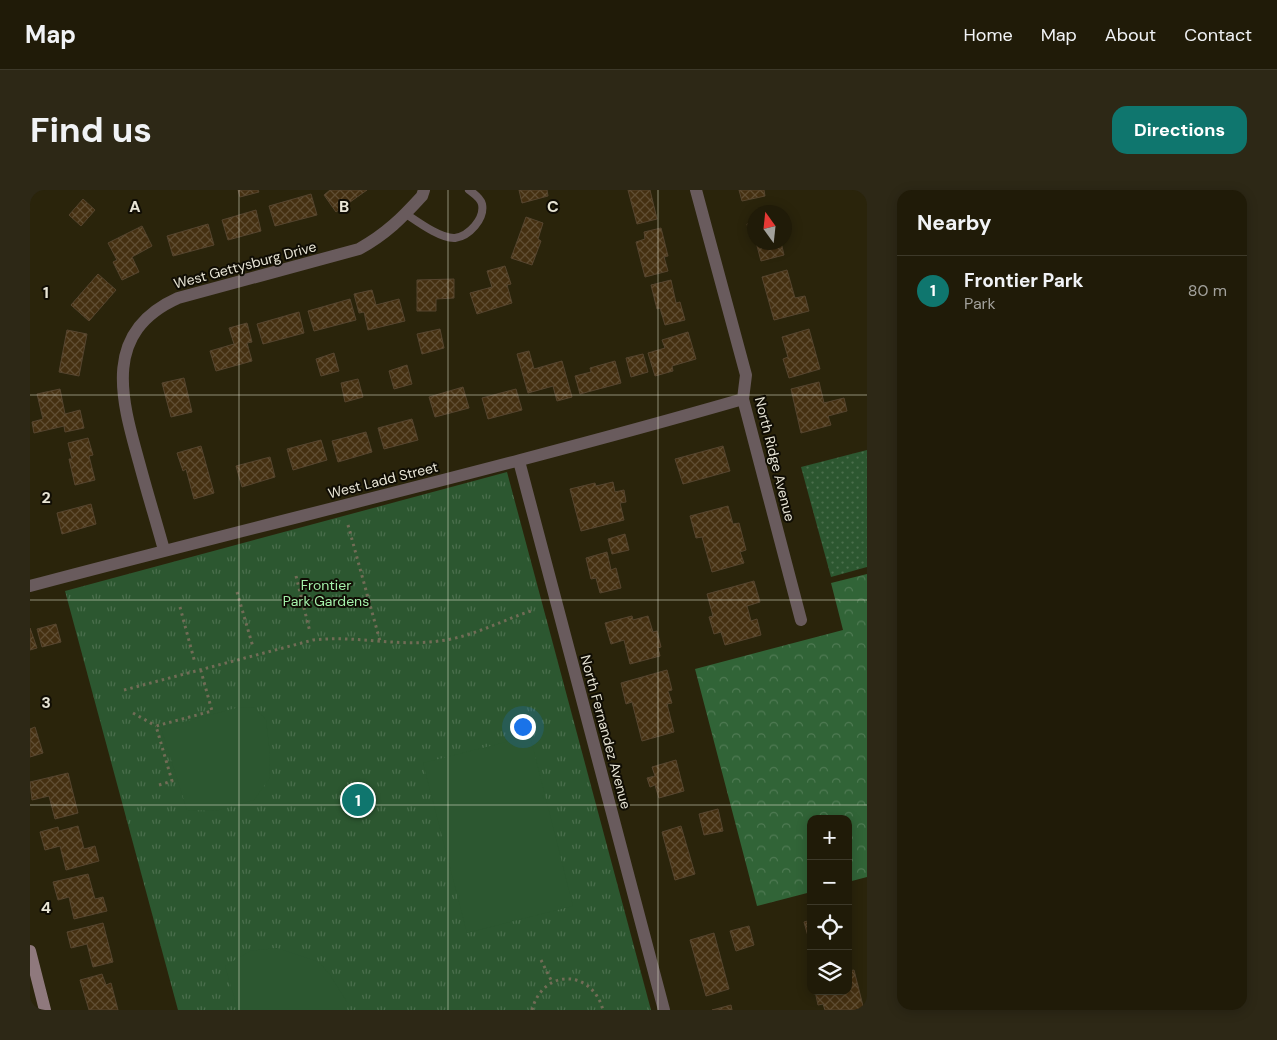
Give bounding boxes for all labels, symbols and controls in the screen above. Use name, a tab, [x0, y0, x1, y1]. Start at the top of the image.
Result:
text: Map	[25, 19, 76, 50]
text: Home	[963, 23, 1013, 47]
text: Map	[1041, 23, 1077, 47]
text: About	[1105, 23, 1156, 47]
text: Contact	[1184, 23, 1252, 47]
button: Directions	[1112, 106, 1247, 154]
text: Find us	[30, 107, 152, 153]
text: A	[129, 196, 141, 217]
text: B	[339, 196, 349, 217]
text: C	[547, 196, 559, 217]
north arrow	[747, 205, 792, 250]
text: Nearby	[917, 209, 991, 237]
street label: West Gettysburg Drive	[172, 237, 318, 293]
text: Frontier Park	[964, 268, 1084, 293]
text: 1	[930, 280, 936, 301]
text: 80 m	[1188, 280, 1227, 301]
text: 1	[43, 282, 49, 303]
text: Park	[964, 293, 996, 314]
street label: North Ridge Avenue	[751, 395, 799, 523]
street label: West Ladd Street	[326, 458, 440, 502]
text: 2	[41, 487, 51, 508]
park label: Frontier Park Gardens	[283, 576, 369, 610]
street label: North Fernandez Avenue	[577, 653, 635, 811]
text: 3	[41, 692, 51, 713]
your location	[510, 714, 536, 740]
pin: 1	[342, 781, 374, 819]
map controls	[807, 815, 852, 995]
button: +	[807, 815, 852, 860]
button: −	[807, 860, 852, 905]
text: 4	[41, 897, 51, 918]
button: locate	[807, 905, 852, 950]
button: layers	[807, 950, 852, 995]

